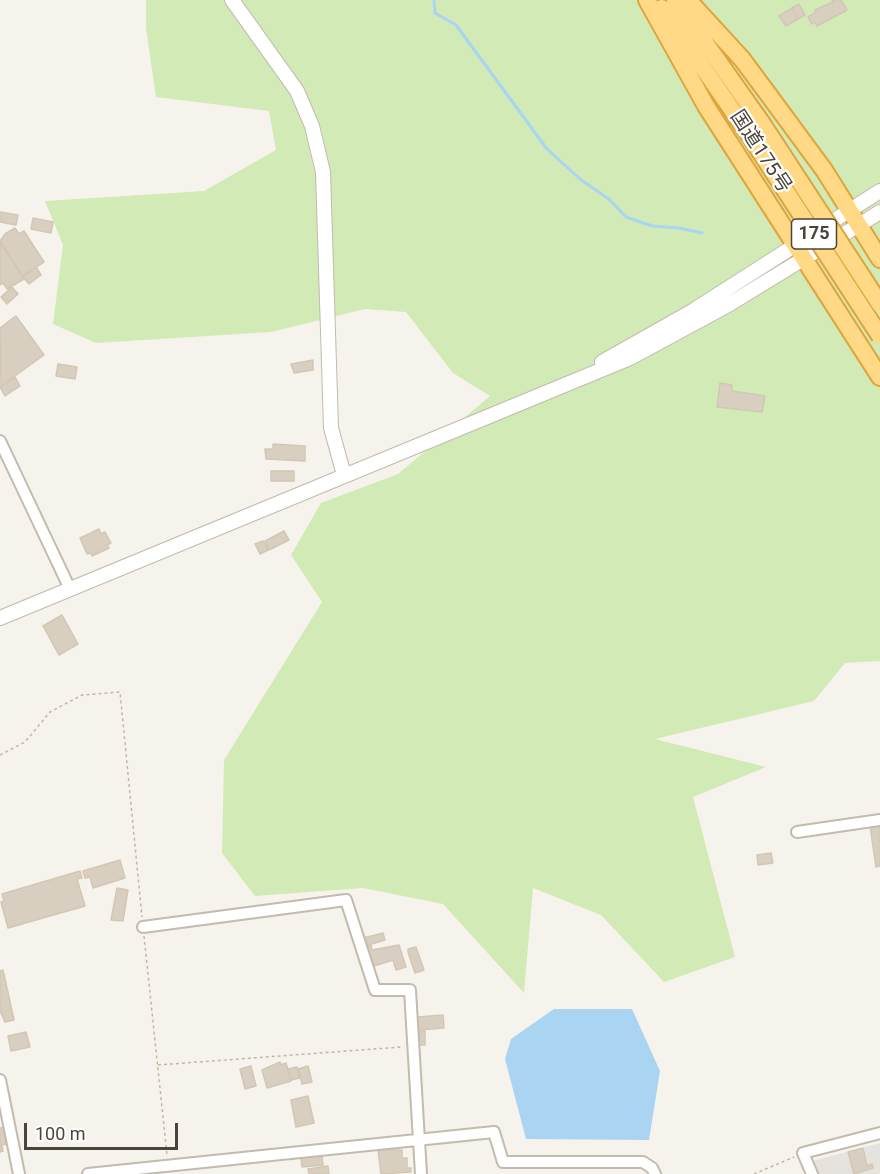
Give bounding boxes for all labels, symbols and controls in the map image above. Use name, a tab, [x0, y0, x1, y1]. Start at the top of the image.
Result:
street label: 国道175号	[724, 106, 796, 198]
road number: 175	[792, 219, 836, 249]
scale bar	[27, 1111, 182, 1149]
text: 100 m	[35, 1123, 86, 1144]

